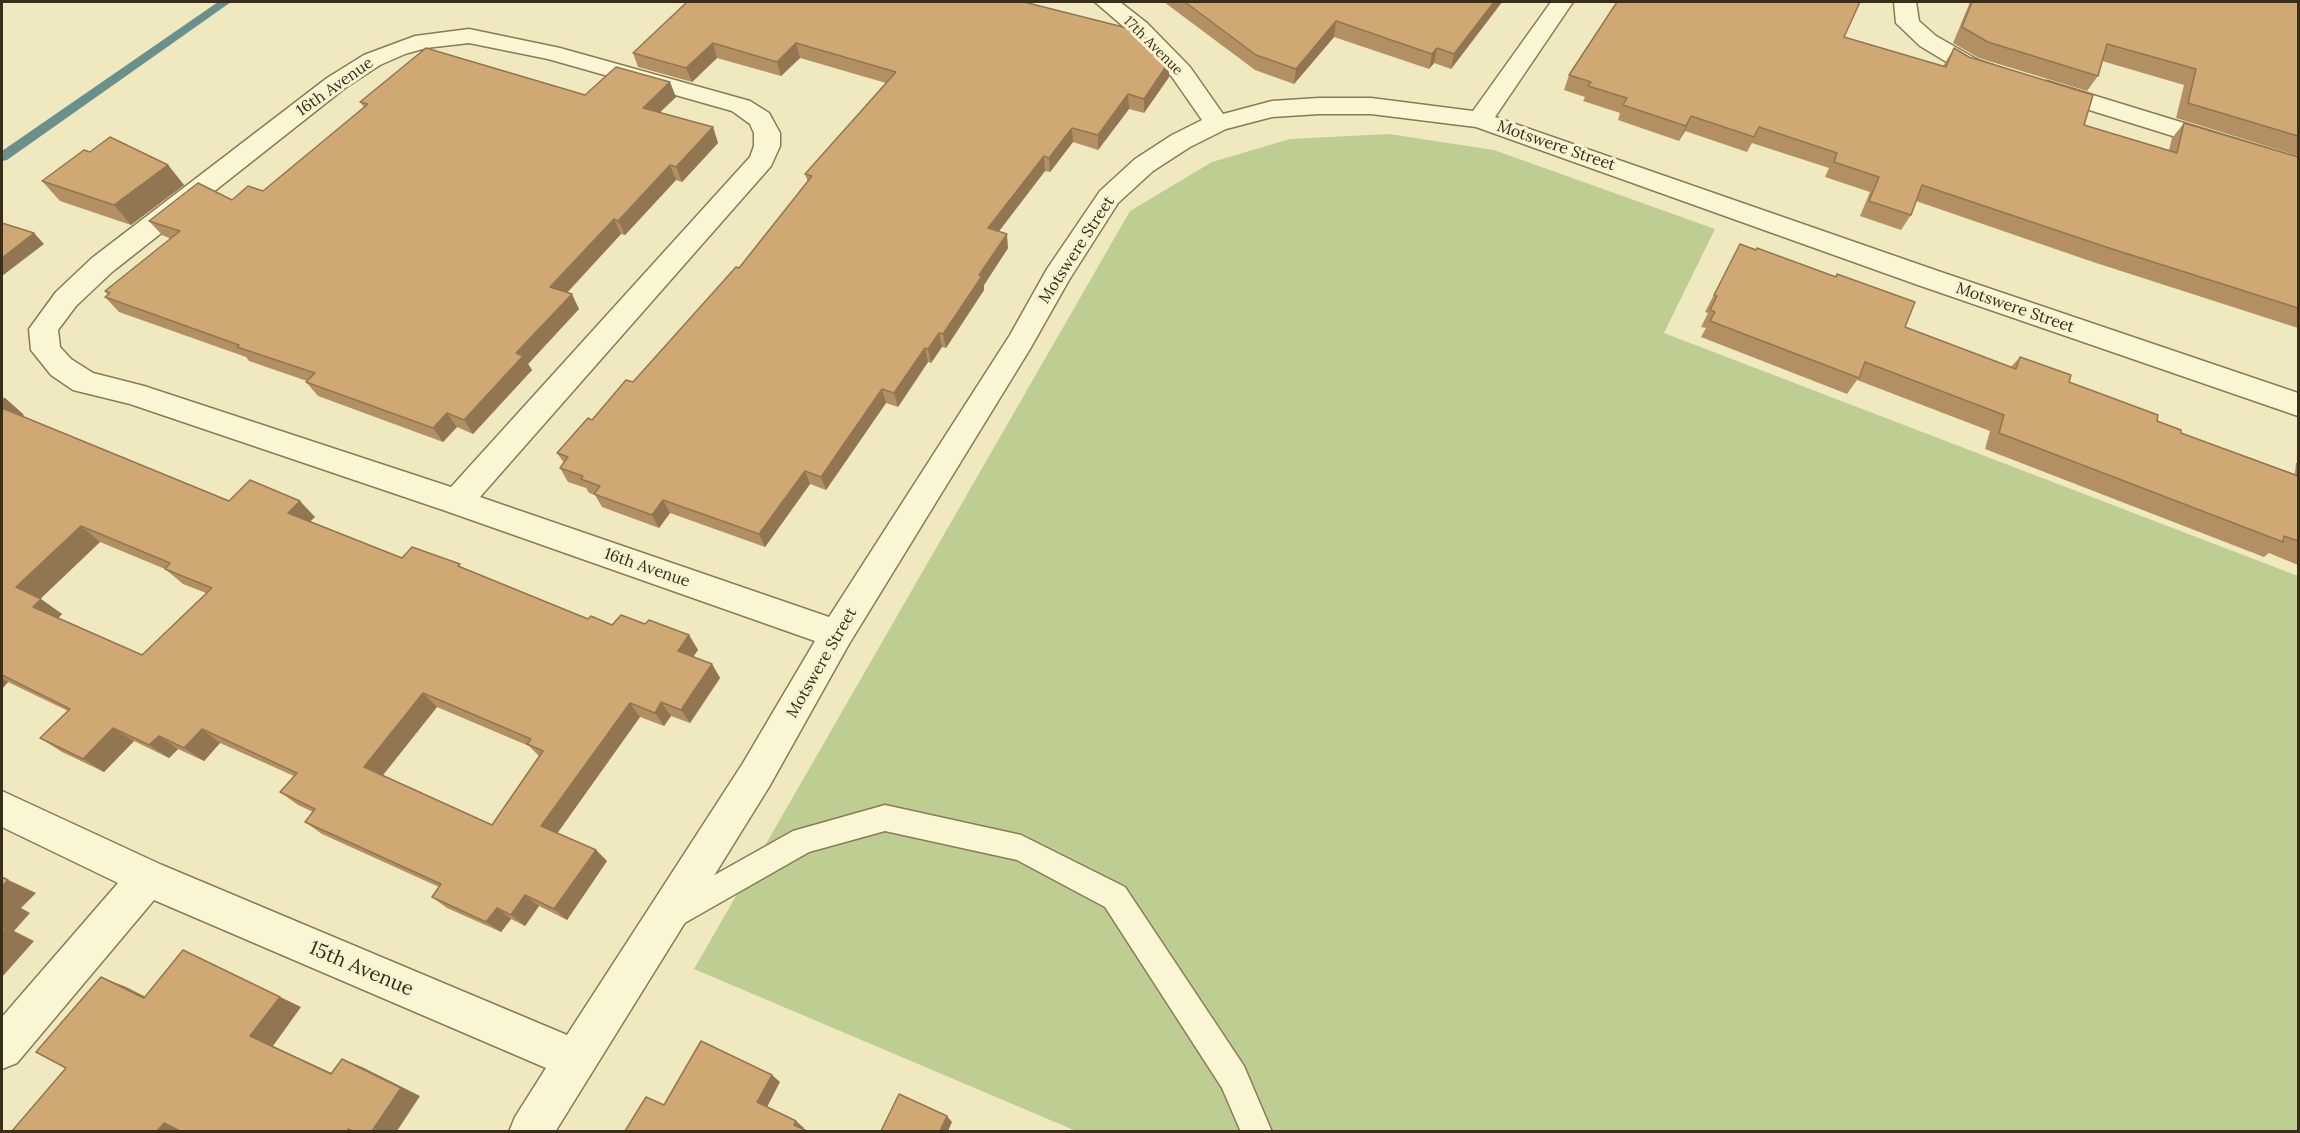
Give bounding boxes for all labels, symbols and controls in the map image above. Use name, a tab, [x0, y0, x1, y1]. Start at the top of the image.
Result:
street label: 17th Avenue	[1120, 13, 1186, 79]
street label: 16th Avenue	[293, 54, 377, 120]
street label: Motswere Street	[1494, 117, 1618, 175]
street label: Motswere Street	[1035, 193, 1119, 307]
street label: Motswere Street	[1953, 279, 2077, 337]
street label: 16th Avenue	[602, 544, 692, 592]
street label: Motswere Street	[783, 605, 861, 721]
street label: 15th Avenue	[305, 936, 417, 1002]

